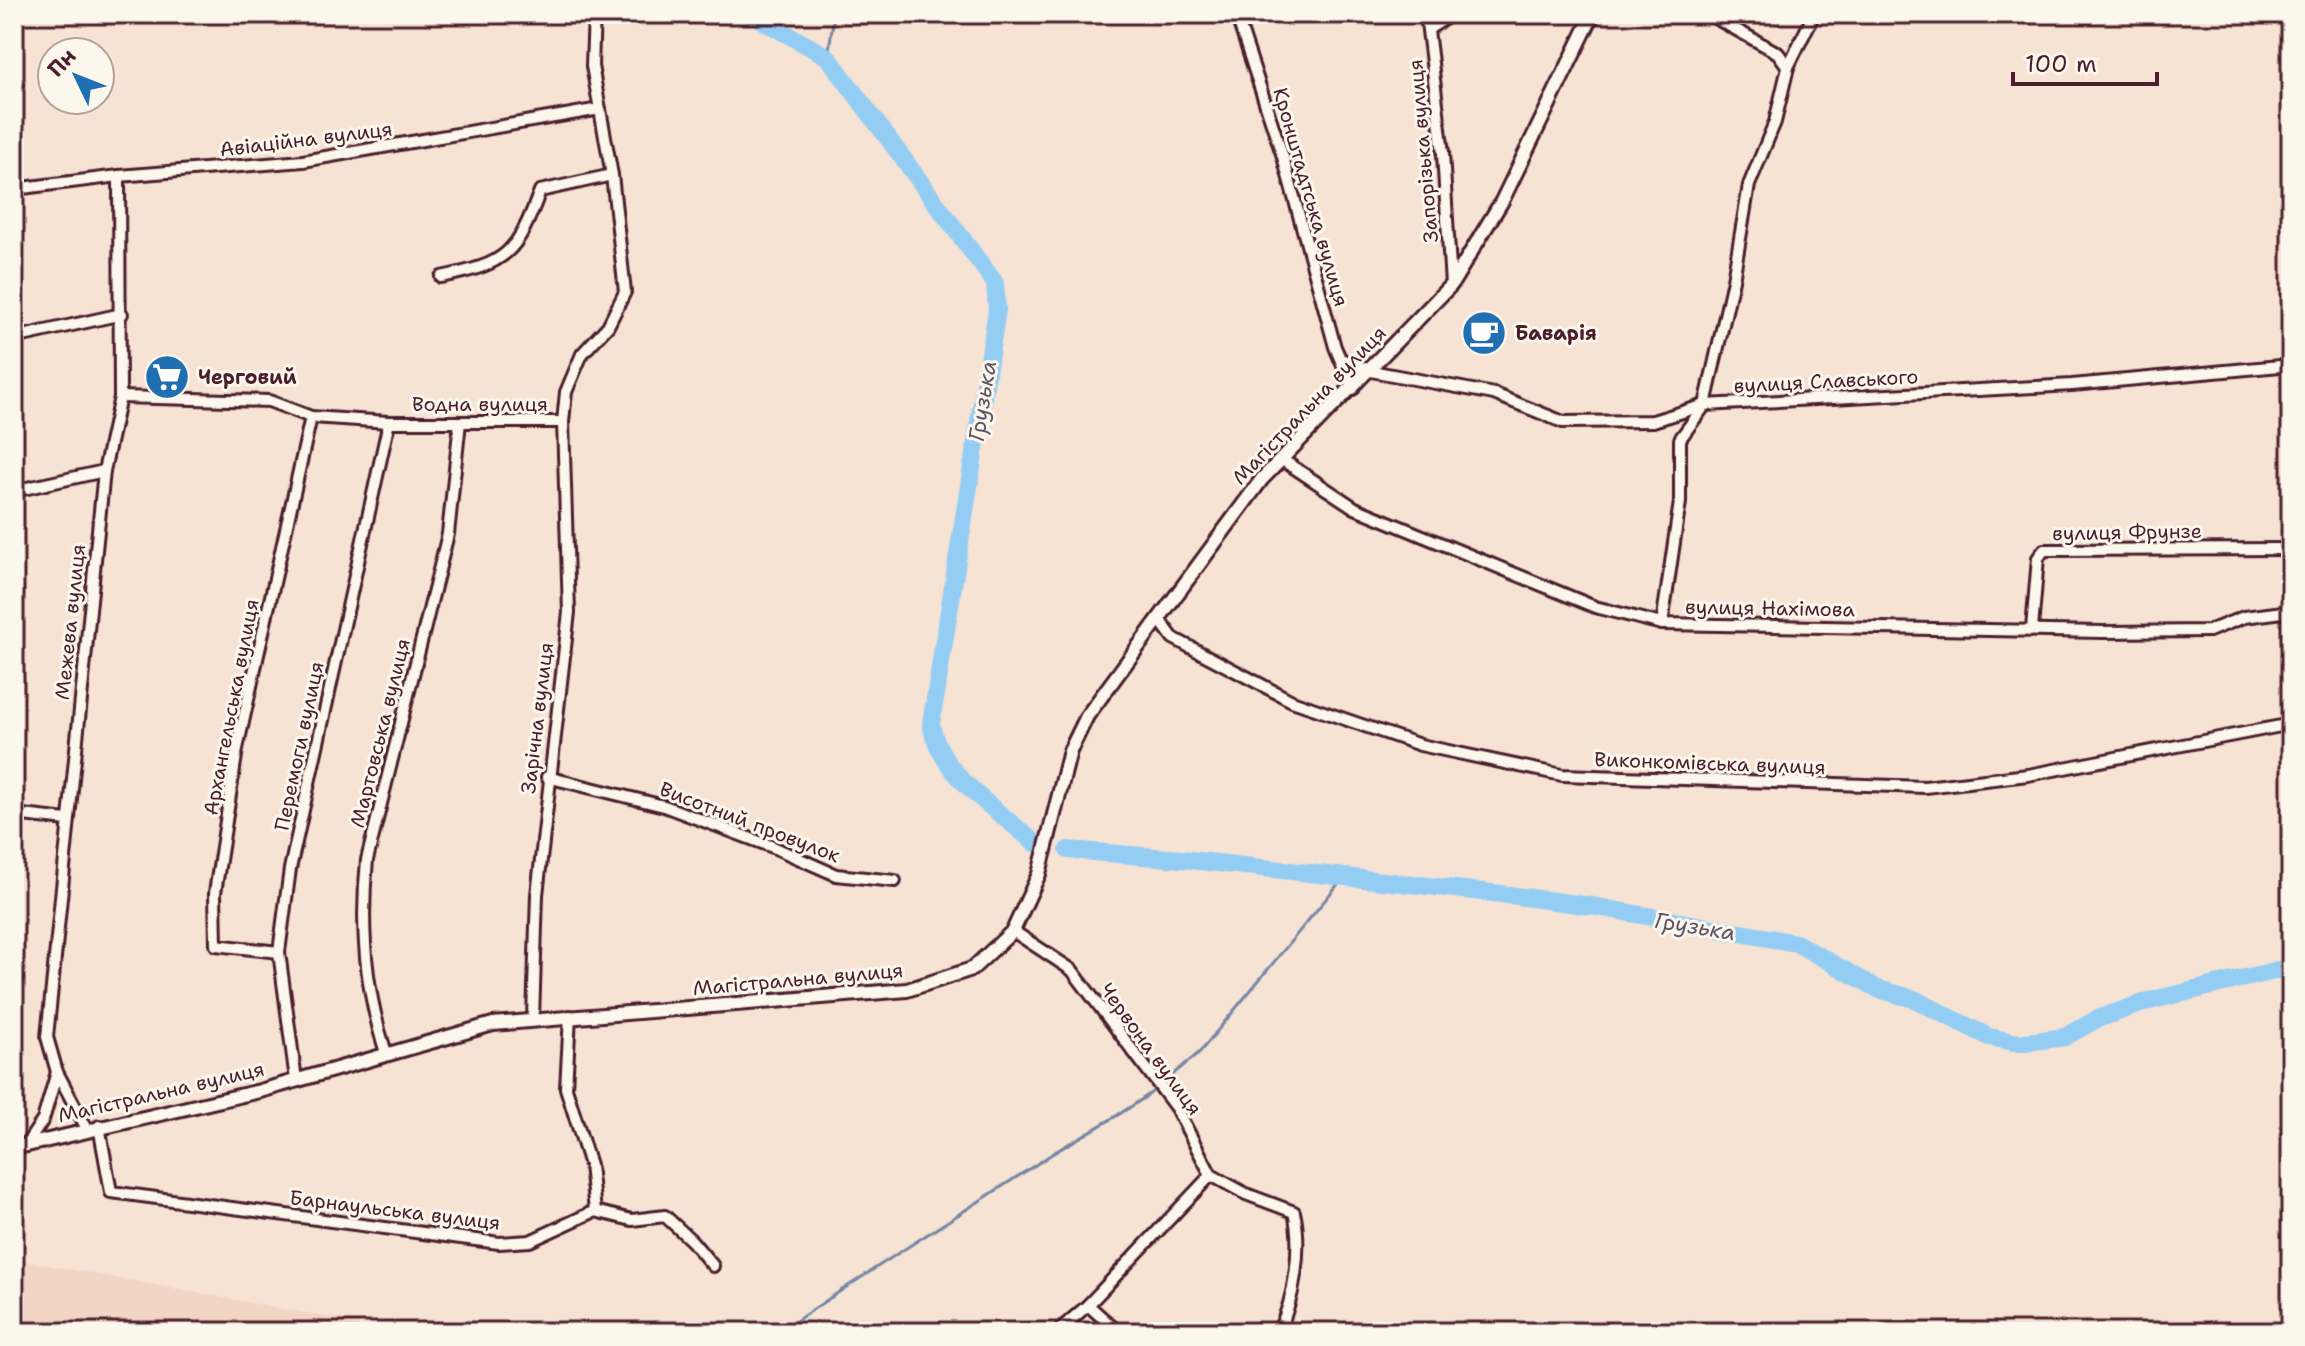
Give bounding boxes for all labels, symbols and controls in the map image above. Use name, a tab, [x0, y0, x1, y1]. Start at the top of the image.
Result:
north arrow	[36, 36, 116, 116]
scale bar	[2013, 36, 2157, 86]
text: Пн	[41, 42, 82, 83]
text: 100 m	[2025, 48, 2097, 80]
street label: Запорізька вулиця	[1402, 58, 1444, 244]
street label: Кронштадтська вулиця	[1267, 84, 1355, 310]
street label: Авіаційна вулиця	[218, 115, 394, 163]
cafe icon: Баварія	[1460, 309, 1508, 357]
street label: Магістральна вулиця	[1226, 320, 1392, 490]
place label: Баварія	[1515, 320, 1597, 346]
supermarket icon: Черговий	[143, 353, 191, 401]
water label: Грузька	[962, 359, 1003, 444]
street label: вулиця Славського	[1733, 363, 1919, 399]
place label: Черговий	[198, 364, 297, 390]
street label: Водна вулиця	[412, 391, 548, 417]
street label: вулиця Фрунзе	[2052, 518, 2202, 546]
street label: Межева вулиця	[49, 543, 91, 701]
street label: вулиця Нахімова	[1685, 594, 1856, 622]
street label: Архангельська вулиця	[197, 597, 265, 817]
street label: Мартовська вулиця	[344, 636, 416, 830]
street label: Зарічна вулиця	[515, 641, 559, 795]
street label: Перемоги вулиця	[268, 659, 330, 833]
street label: Виконкомівська вулиця	[1594, 746, 1826, 780]
street label: Висотний провулок	[656, 776, 844, 869]
water label: Грузька	[1652, 906, 1737, 947]
street label: Магістральна вулиця	[692, 957, 904, 1001]
street label: Червона вулиця	[1094, 978, 1208, 1120]
street label: Магістральна вулиця	[55, 1056, 267, 1128]
street label: Барнаульська вулиця	[288, 1184, 502, 1236]

